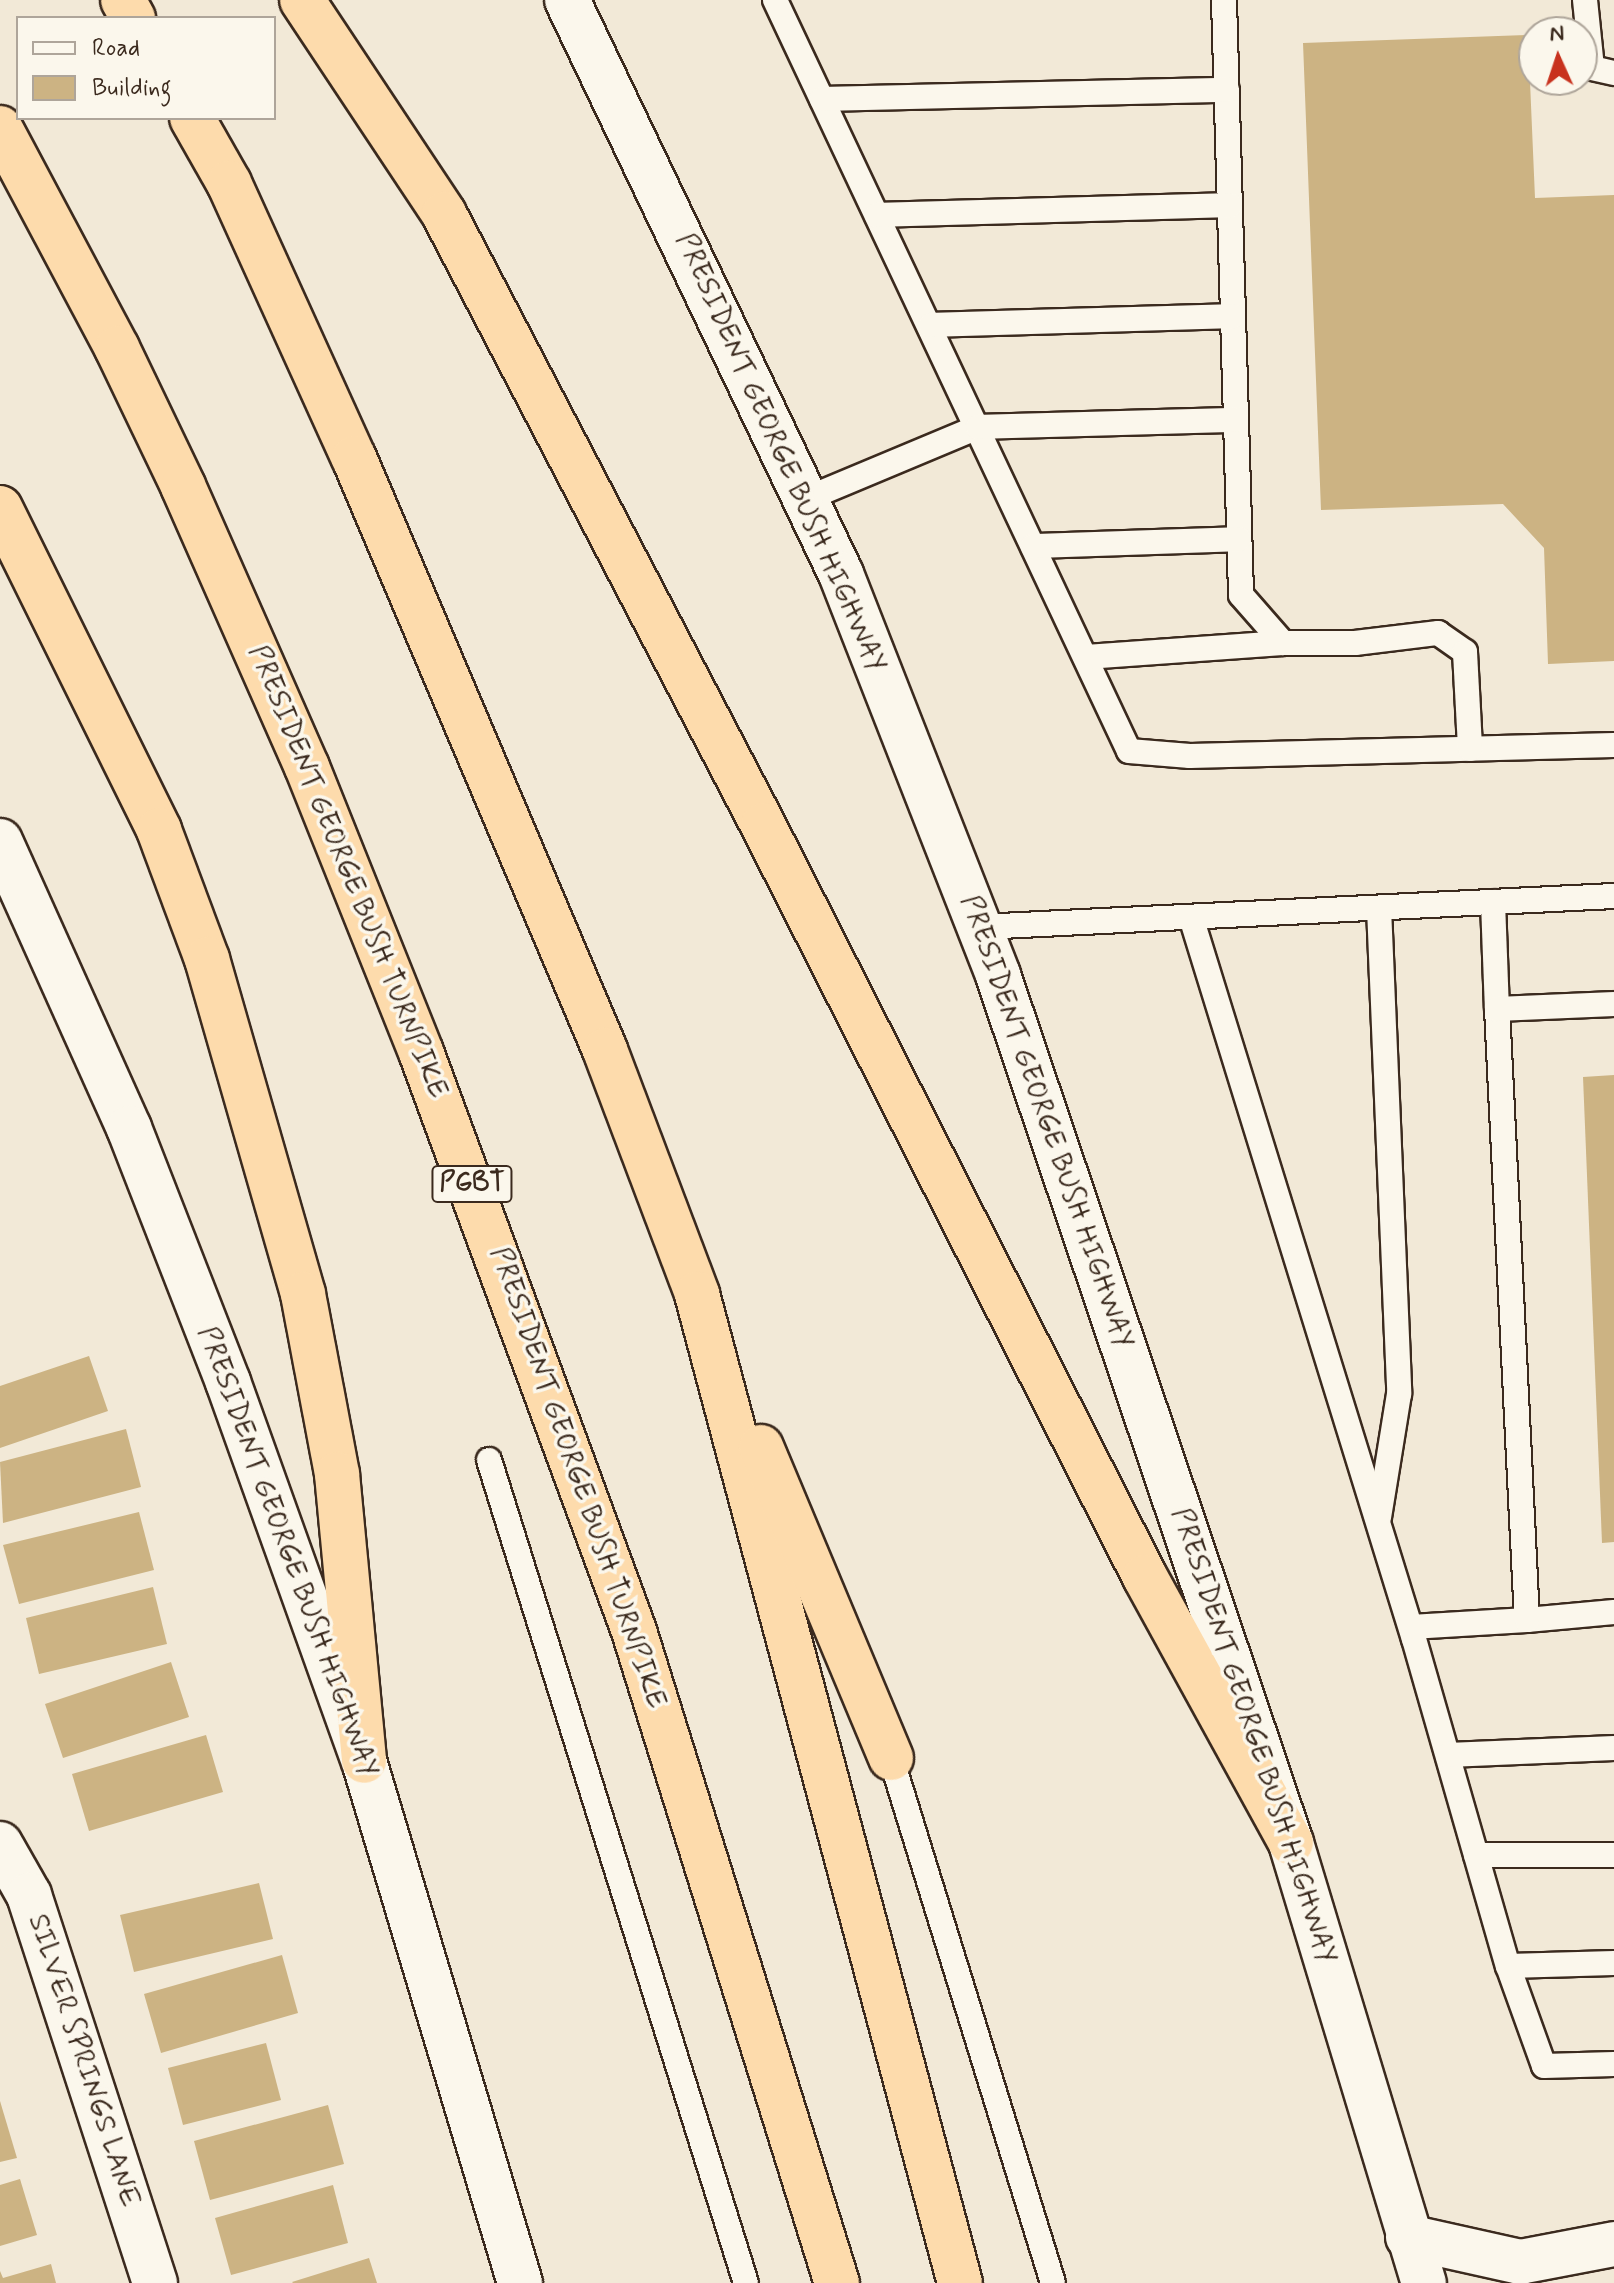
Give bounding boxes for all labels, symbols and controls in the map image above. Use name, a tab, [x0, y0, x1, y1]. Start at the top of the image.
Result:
legend	[16, 16, 276, 120]
north arrow	[1518, 16, 1598, 96]
text: N	[1549, 20, 1565, 48]
text: Road	[92, 33, 140, 64]
text: Building	[92, 73, 172, 104]
street label: PRESIDENT GEORGE BUSH HIGHWAY	[668, 228, 892, 678]
street label: PRESIDENT GEORGE BUSH TURNPIKE	[240, 641, 454, 1103]
street label: PRESIDENT GEORGE BUSH HIGHWAY	[952, 891, 1140, 1353]
road number: PGBT	[430, 1162, 514, 1206]
street label: PRESIDENT GEORGE BUSH TURNPIKE	[482, 1243, 672, 1713]
street label: PRESIDENT GEORGE BUSH HIGHWAY	[190, 1322, 384, 1782]
street label: PRESIDENT GEORGE BUSH HIGHWAY	[1163, 1504, 1343, 1968]
street label: SILVER SPRINGS LANE	[19, 1908, 147, 2214]

